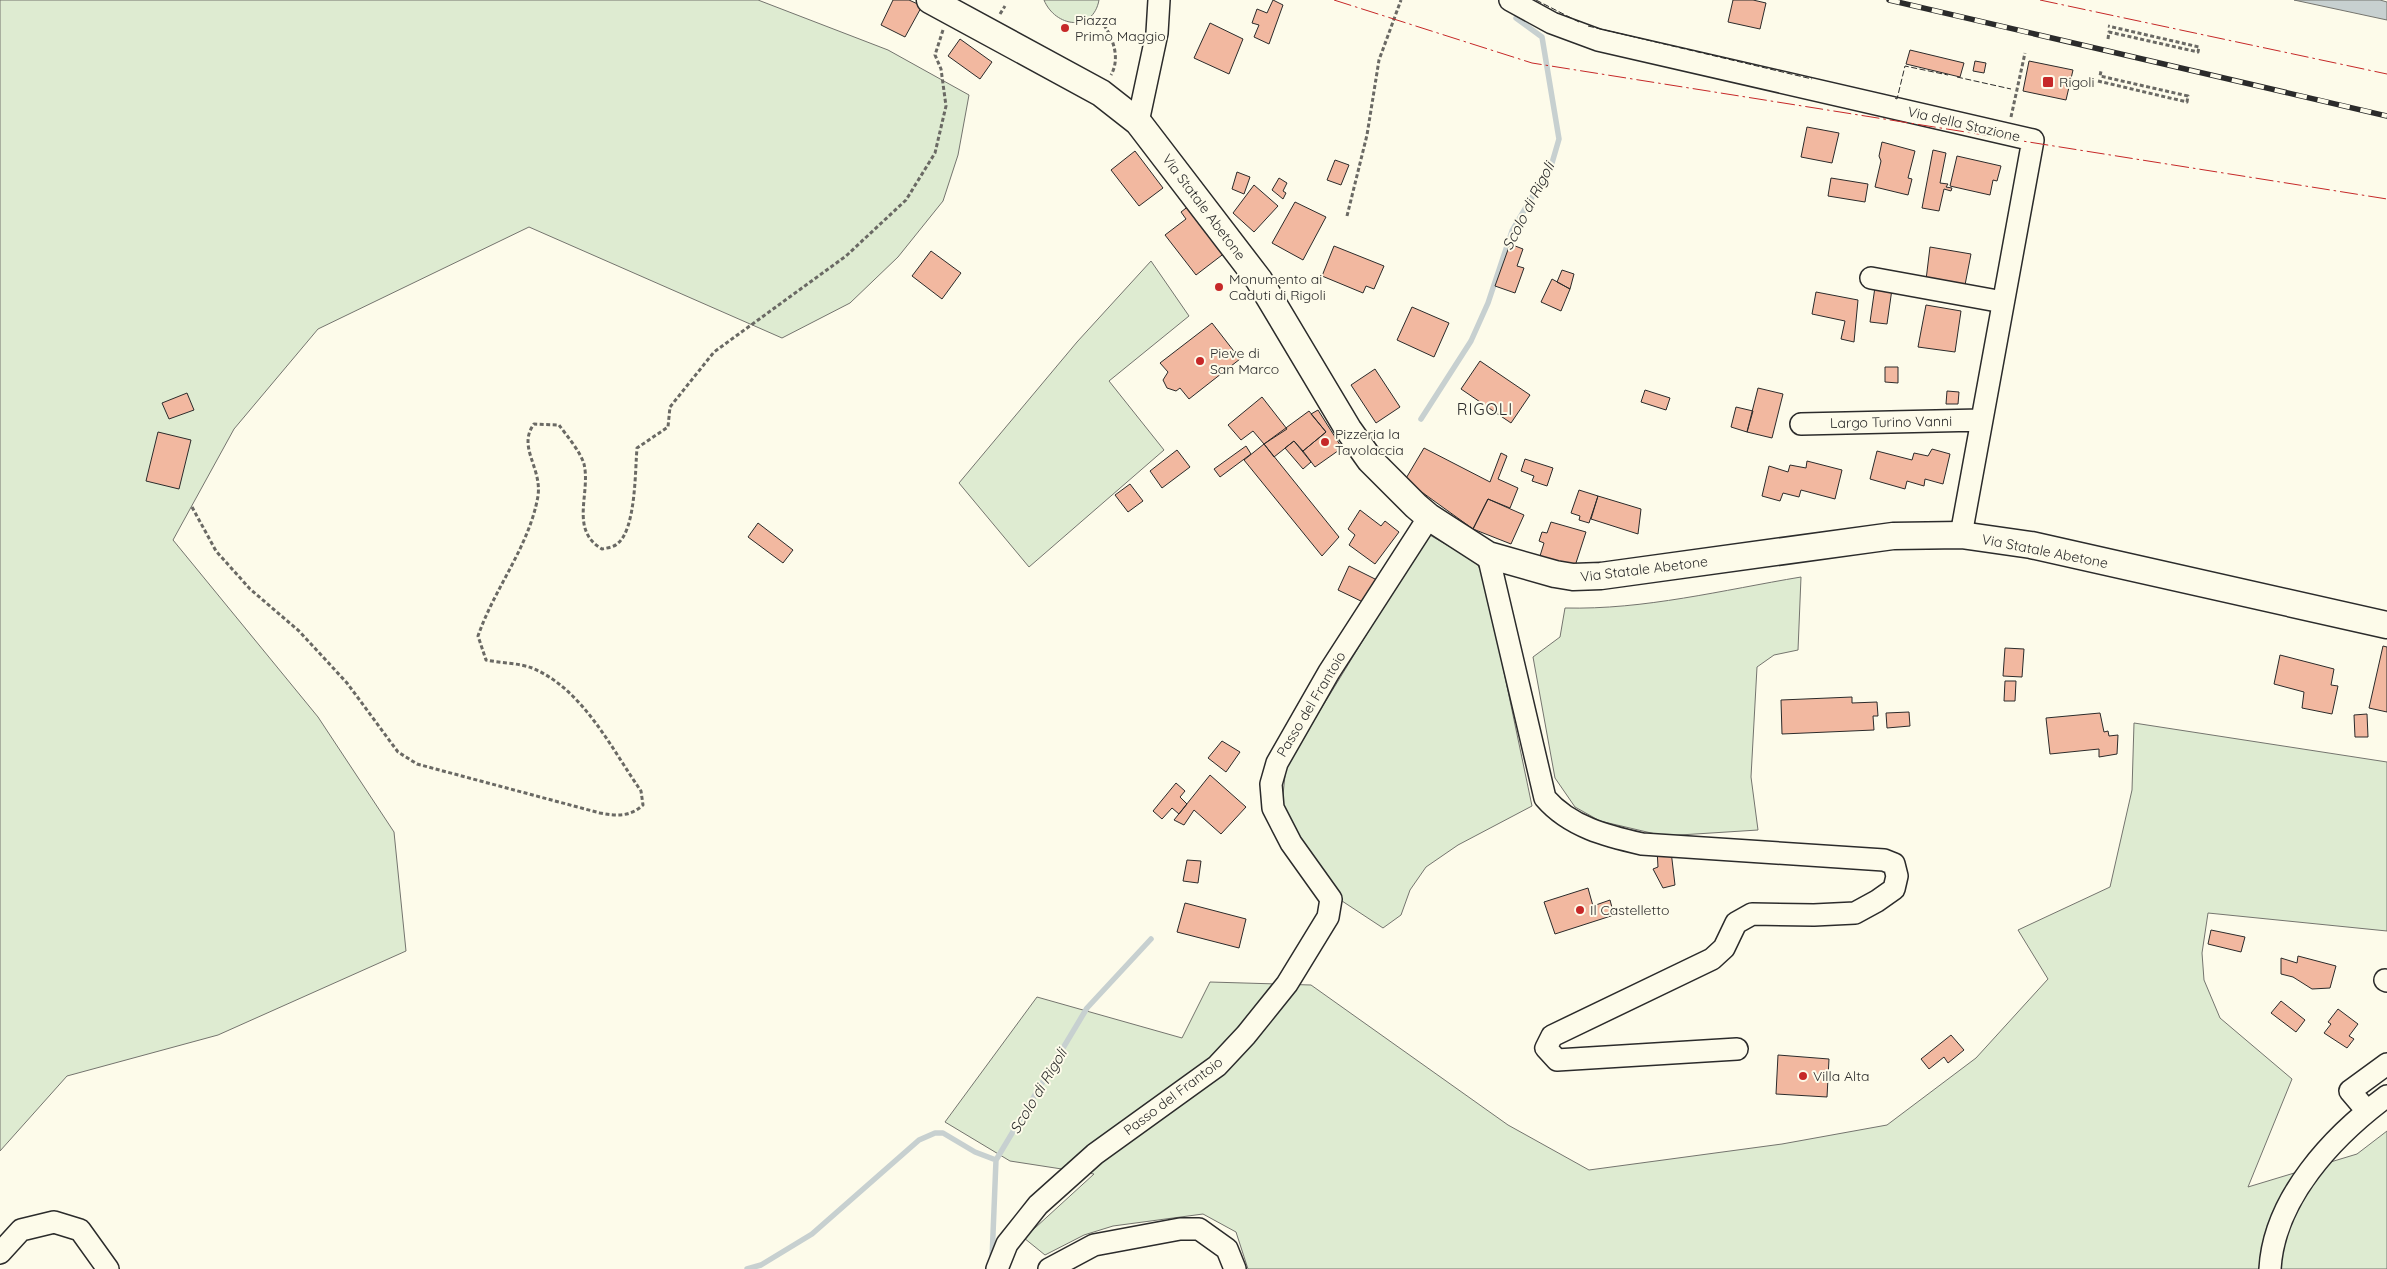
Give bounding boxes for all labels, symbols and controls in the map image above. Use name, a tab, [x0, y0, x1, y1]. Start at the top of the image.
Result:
place label: Piazza Primo Maggio	[1075, 11, 1166, 45]
marker: Piazza Primo Maggio	[1059, 22, 1071, 34]
place label: Rigoli	[2059, 73, 2095, 91]
marker: Rigoli	[2041, 75, 2055, 89]
street label: Via della Stazione	[1906, 102, 2022, 146]
street label: Via Statale Abetone	[1158, 150, 1250, 264]
water label: Scolo di Rigoli	[1498, 157, 1559, 253]
place label: Monumento ai Caduti di Rigoli	[1229, 270, 1326, 304]
marker: Monumento ai Caduti di Rigoli	[1213, 281, 1225, 293]
place label: Pieve di San Marco	[1210, 344, 1279, 378]
marker: Pieve di San Marco	[1194, 355, 1206, 367]
district label: RIGOLI	[1457, 399, 1513, 419]
street label: Largo Turino Vanni	[1830, 412, 1952, 432]
place label: Pizzeria la Tavolaccia	[1335, 425, 1404, 459]
marker: Pizzeria la Tavolaccia	[1319, 436, 1331, 448]
street label: Via Statale Abetone	[1980, 530, 2110, 572]
street label: Via Statale Abetone	[1579, 552, 1709, 586]
street label: Passo del Frantoio	[1272, 648, 1350, 760]
place label: Il Castelletto	[1590, 901, 1669, 919]
marker: Il Castelletto	[1574, 904, 1586, 916]
water label: Scolo di Rigoli	[1005, 1043, 1072, 1137]
street label: Passo del Frantoio	[1120, 1053, 1226, 1139]
place label: Villa Alta	[1813, 1067, 1870, 1085]
marker: Villa Alta	[1797, 1070, 1809, 1082]

